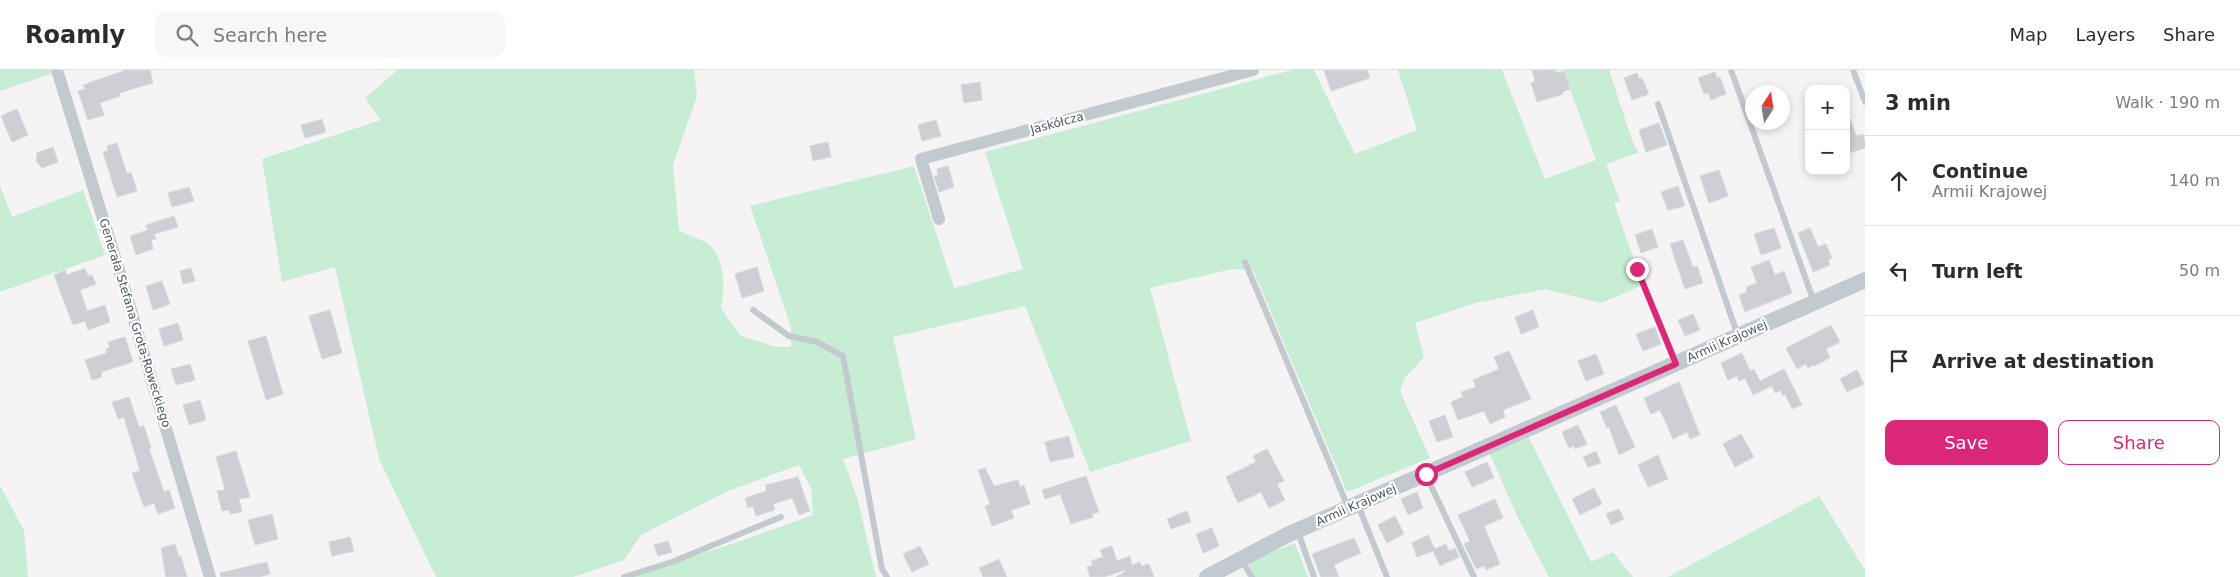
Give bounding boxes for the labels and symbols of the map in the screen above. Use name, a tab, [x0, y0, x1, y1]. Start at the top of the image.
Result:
north arrow	[1745, 85, 1790, 130]
street label: Jaskółcza	[1028, 109, 1085, 137]
street label: Generała Stefana Grota-Roweckiego	[96, 217, 174, 429]
route end	[1626, 258, 1649, 281]
street label: Armii Krajowej	[1685, 317, 1769, 365]
route start	[1415, 463, 1438, 486]
street label: Armii Krajowej	[1314, 481, 1398, 529]

